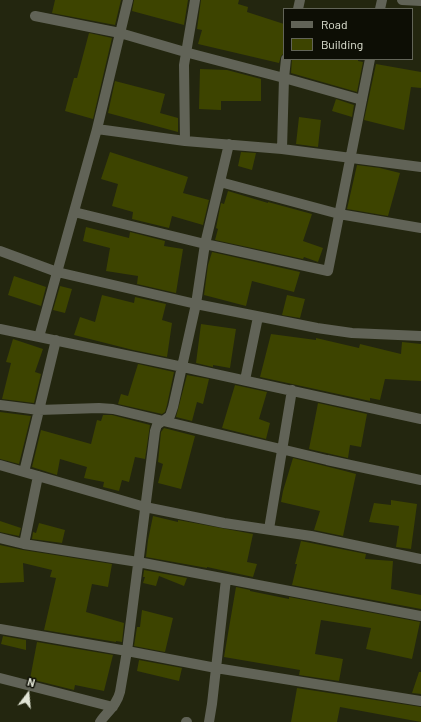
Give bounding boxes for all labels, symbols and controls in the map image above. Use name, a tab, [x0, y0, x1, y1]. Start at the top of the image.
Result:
legend	[283, 8, 413, 60]
text: Road	[321, 17, 348, 31]
text: Building	[321, 37, 363, 51]
north arrow	[8, 674, 48, 714]
text: N	[26, 675, 37, 689]

